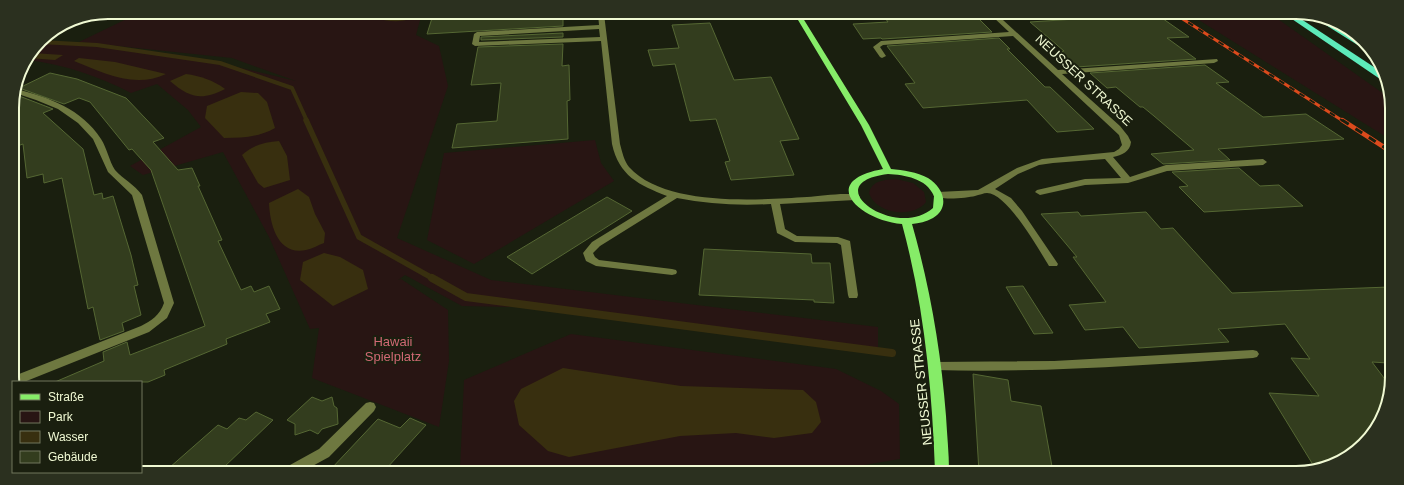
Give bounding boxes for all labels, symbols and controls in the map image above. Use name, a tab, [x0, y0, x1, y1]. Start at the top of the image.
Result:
street label: NEUSSER STRASSE	[1032, 31, 1136, 129]
street label: NEUSSER STRASSE	[907, 318, 935, 446]
park label: Hawaii Spielplatz	[365, 334, 421, 364]
legend	[12, 381, 142, 473]
text: Straße	[48, 390, 84, 404]
text: Park	[48, 410, 74, 424]
text: Wasser	[48, 430, 88, 444]
text: Gebäude	[48, 450, 98, 464]

